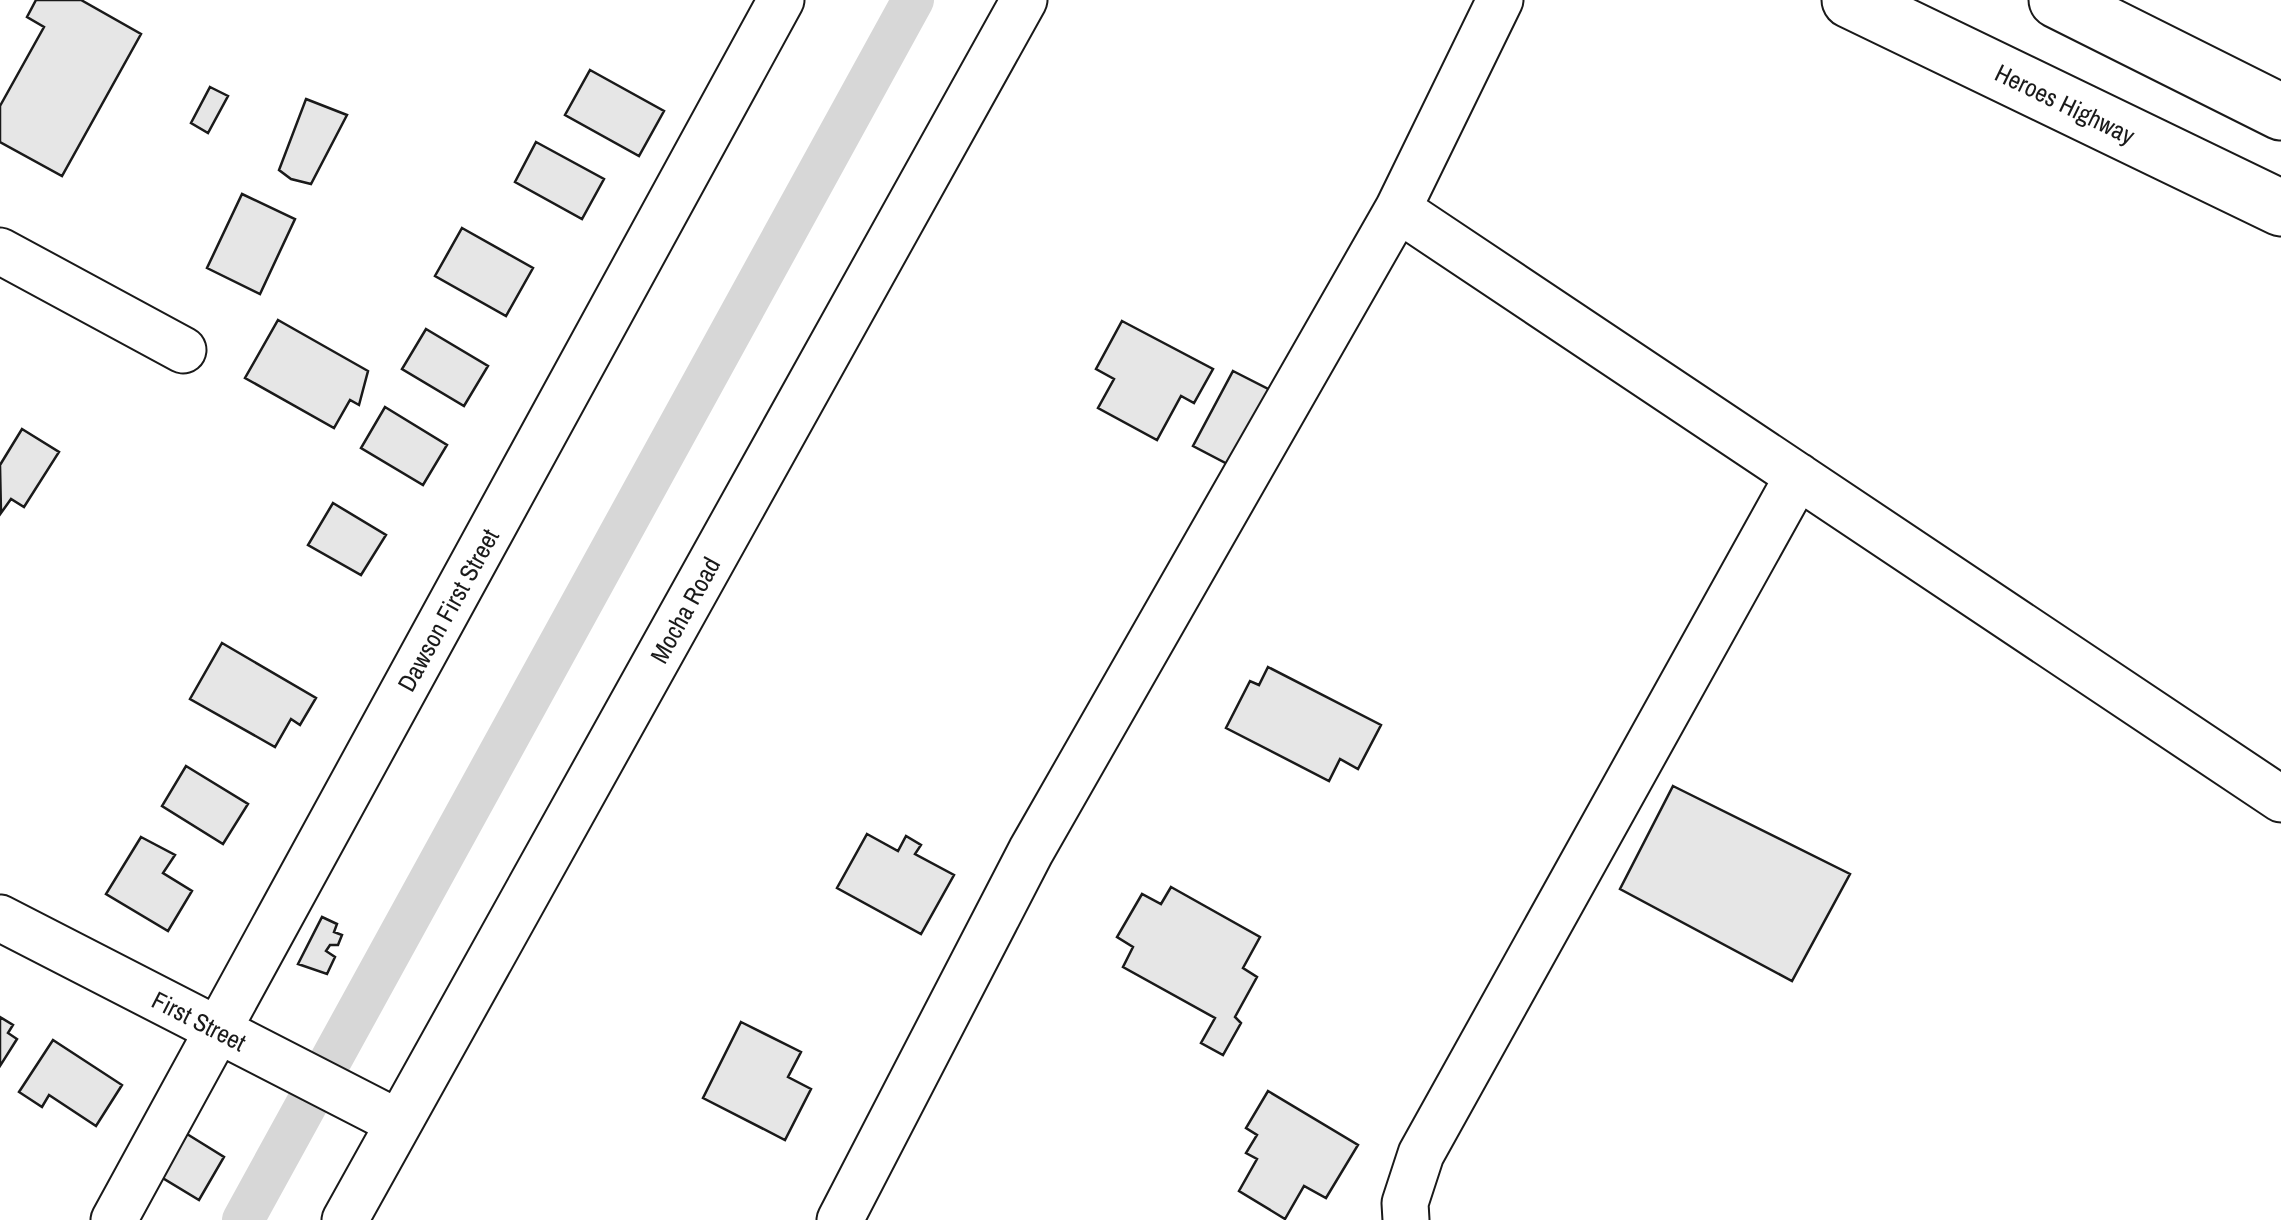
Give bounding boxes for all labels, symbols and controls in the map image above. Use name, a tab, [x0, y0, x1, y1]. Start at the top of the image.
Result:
street label: Heroes Highway	[1989, 56, 2141, 153]
street label: Dawson First Street	[389, 522, 507, 697]
street label: Mocha Road	[642, 551, 728, 669]
street label: First Street	[146, 983, 252, 1059]

